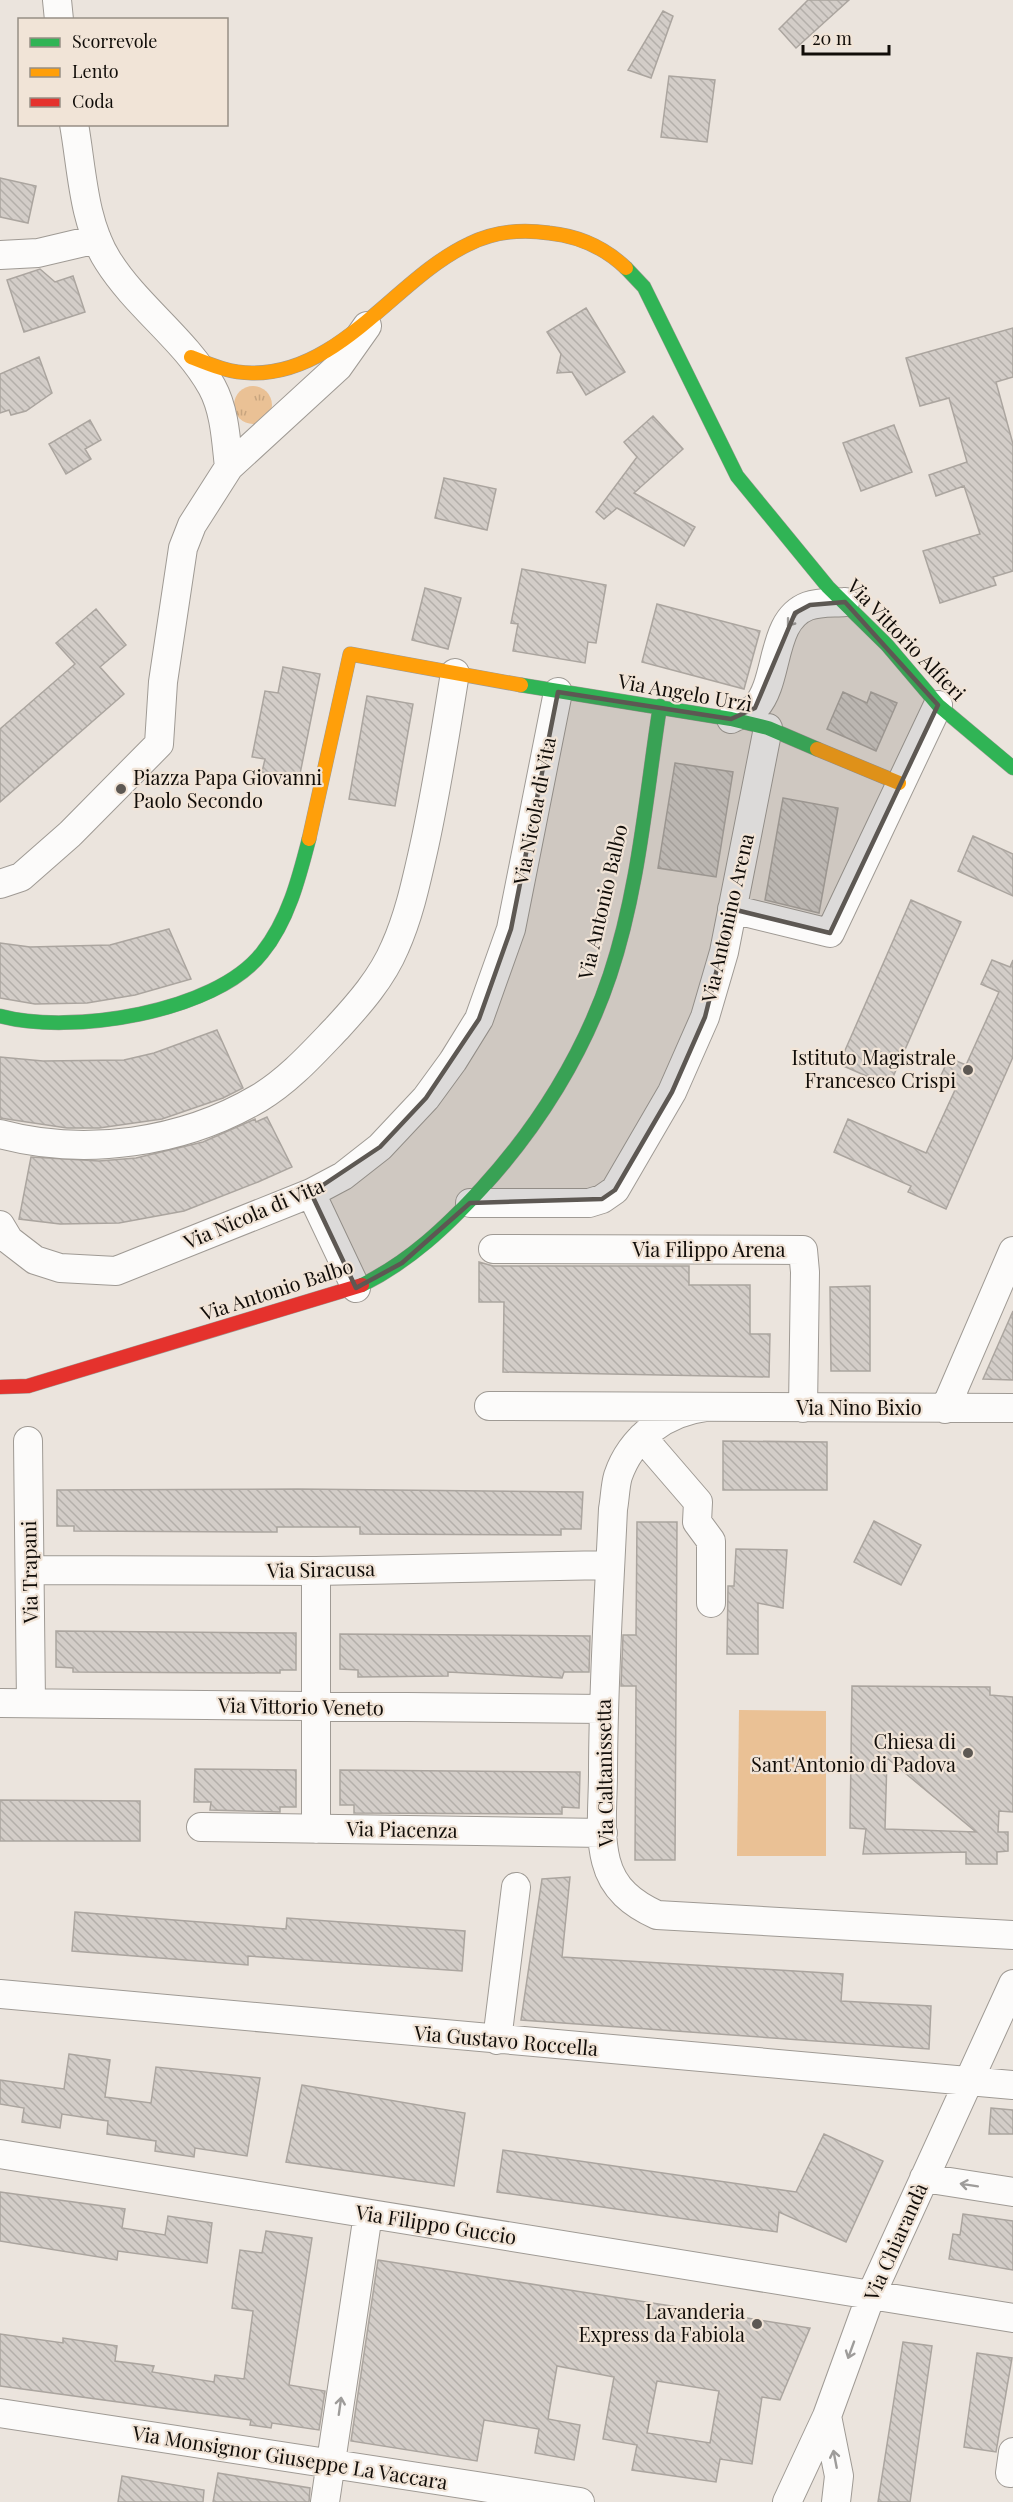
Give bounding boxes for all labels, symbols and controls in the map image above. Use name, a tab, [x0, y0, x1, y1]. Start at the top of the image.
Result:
legend	[18, 18, 228, 126]
scale bar	[803, 18, 888, 56]
text: 20 m	[812, 26, 852, 50]
text: Scorrevole	[72, 29, 157, 53]
text: Lento	[72, 59, 119, 83]
text: Coda	[72, 89, 114, 113]
street label: Via Vittorio Alfieri	[841, 571, 972, 706]
one-way arrow	[786, 611, 799, 627]
street label: Via Angelo Urzì	[615, 666, 755, 717]
street label: Via Nicola di Vita	[506, 735, 561, 888]
place label: Piazza Papa Giovanni Paolo Secondo	[133, 763, 322, 813]
marker: Piazza Papa Giovanni Paolo Secondo	[114, 782, 128, 796]
street label: Via Antonio Balbo	[570, 821, 633, 983]
street label: Via Antonino Arena	[694, 830, 759, 1006]
place label: Istituto Magistrale Francesco Crispi	[792, 1043, 956, 1093]
marker: Istituto Magistrale Francesco Crispi	[961, 1063, 975, 1077]
street label: Via Nicola di Vita	[178, 1171, 328, 1255]
street label: Via Filippo Arena	[631, 1235, 786, 1262]
street label: Via Antonio Balbo	[196, 1251, 356, 1326]
street label: Via Nino Bixio	[795, 1393, 922, 1420]
street label: Via Trapani	[14, 1520, 43, 1625]
street label: Via Siracusa	[266, 1554, 375, 1583]
street label: Via Vittorio Veneto	[217, 1691, 384, 1720]
street label: Via Caltanissetta	[589, 1699, 618, 1848]
place label: Chiesa di Sant'Antonio di Padova	[751, 1727, 956, 1777]
marker: Chiesa di Sant'Antonio di Padova	[961, 1746, 975, 1760]
street label: Via Piacenza	[345, 1814, 458, 1843]
street label: Via Gustavo Roccella	[412, 2018, 599, 2061]
street label: Via Chiarandà	[856, 2178, 933, 2305]
one-way arrow	[959, 2180, 979, 2191]
street label: Via Filippo Guccio	[353, 2197, 519, 2250]
place label: Lavanderia Express da Fabiola	[578, 2297, 745, 2347]
marker: Lavanderia Express da Fabiola	[750, 2317, 764, 2331]
one-way arrow	[844, 2340, 855, 2359]
one-way arrow	[335, 2396, 346, 2416]
street label: Via Monsignor Giuseppe La Vaccara	[130, 2418, 450, 2495]
one-way arrow	[829, 2449, 840, 2469]

